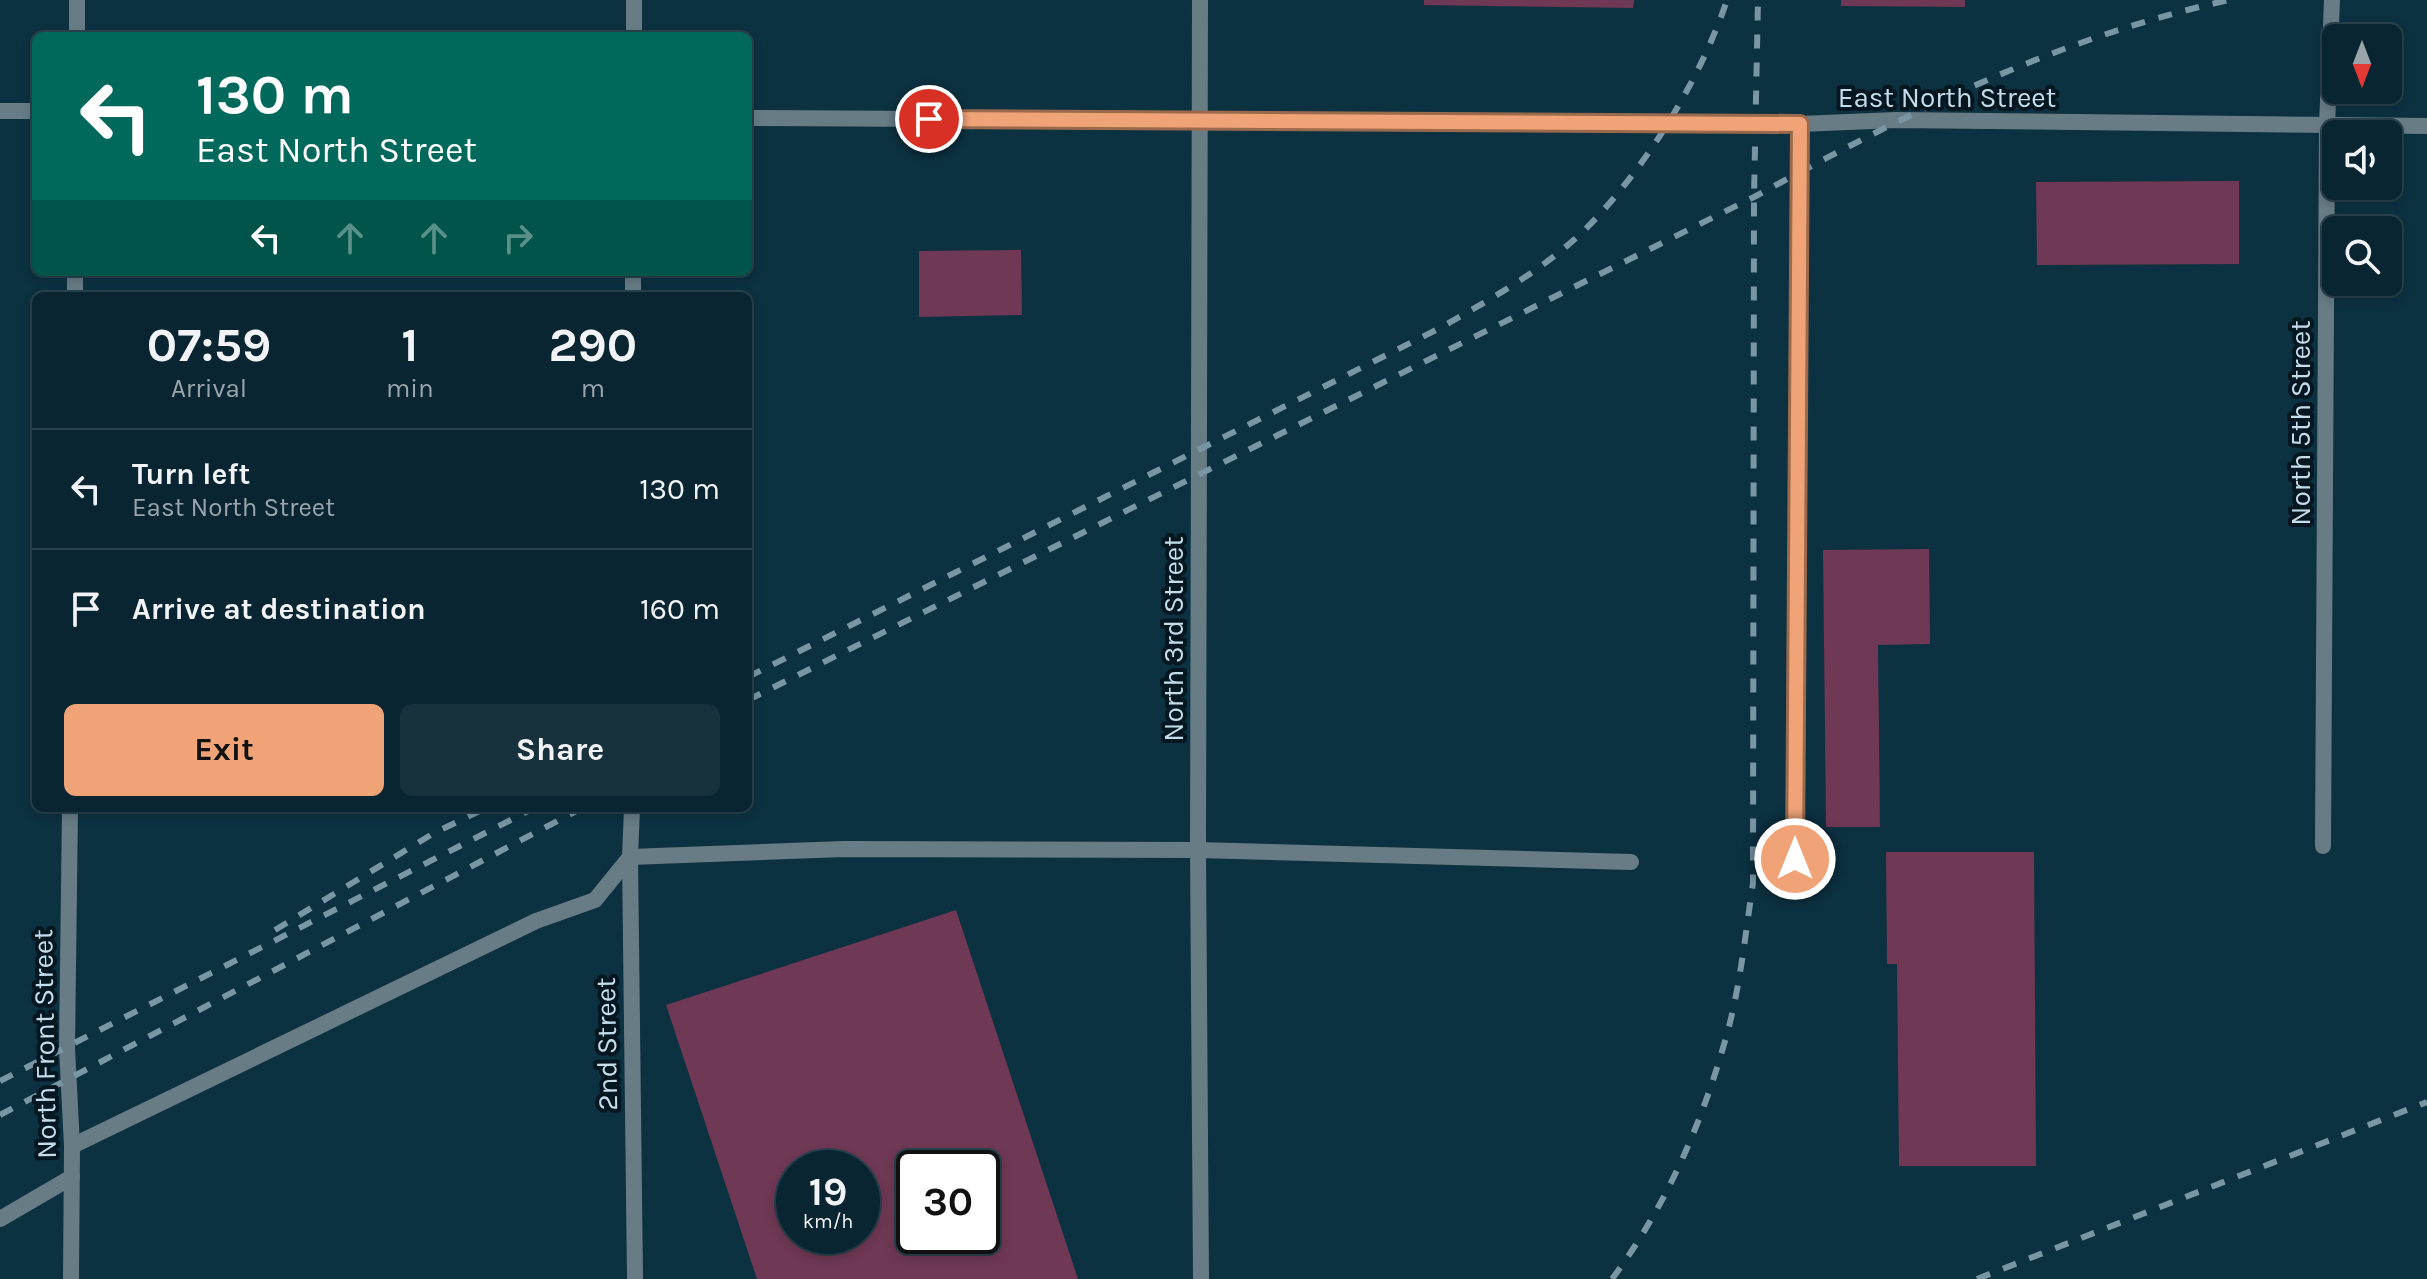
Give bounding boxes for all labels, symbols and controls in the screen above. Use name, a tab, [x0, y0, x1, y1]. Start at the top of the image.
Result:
north arrow	[2322, 24, 2402, 104]
map controls	[2322, 24, 2402, 296]
text: 130 m	[196, 62, 354, 127]
icon: left	[64, 64, 168, 168]
street label: East North Street	[1838, 81, 2056, 114]
pin	[895, 85, 963, 153]
icon: arrive	[907, 97, 951, 141]
button: sound	[2322, 120, 2402, 200]
text: East North Street	[196, 129, 477, 171]
icon: left	[244, 216, 288, 260]
icon: ahead	[328, 216, 372, 260]
icon: ahead	[412, 216, 456, 260]
icon: right	[496, 216, 540, 260]
button: search	[2322, 216, 2402, 296]
text: 07:59	[147, 317, 271, 373]
text: 1	[401, 317, 418, 373]
text: 290	[549, 317, 637, 373]
street label: North 5th Street	[2284, 320, 2317, 526]
text: Arrival	[171, 373, 247, 404]
text: min	[386, 373, 434, 404]
text: m	[581, 373, 605, 404]
text: Turn left	[132, 456, 250, 492]
icon: left	[64, 467, 108, 511]
text: 130 m	[639, 471, 720, 507]
text: East North Street	[132, 492, 335, 523]
street label: North 3rd Street	[1157, 536, 1190, 742]
icon: arrive	[64, 587, 108, 631]
text: Arrive at destination	[132, 591, 426, 627]
text: 160 m	[640, 591, 720, 627]
button: Exit	[64, 704, 384, 796]
button: Share	[400, 704, 720, 796]
position arrow	[1753, 817, 1837, 901]
street label: North Front Street	[26, 929, 63, 1159]
street label: 2nd Street	[589, 977, 624, 1111]
speed limit sign: 30	[896, 1150, 1000, 1254]
text: 19	[809, 1168, 847, 1215]
text: km/h	[803, 1210, 853, 1233]

